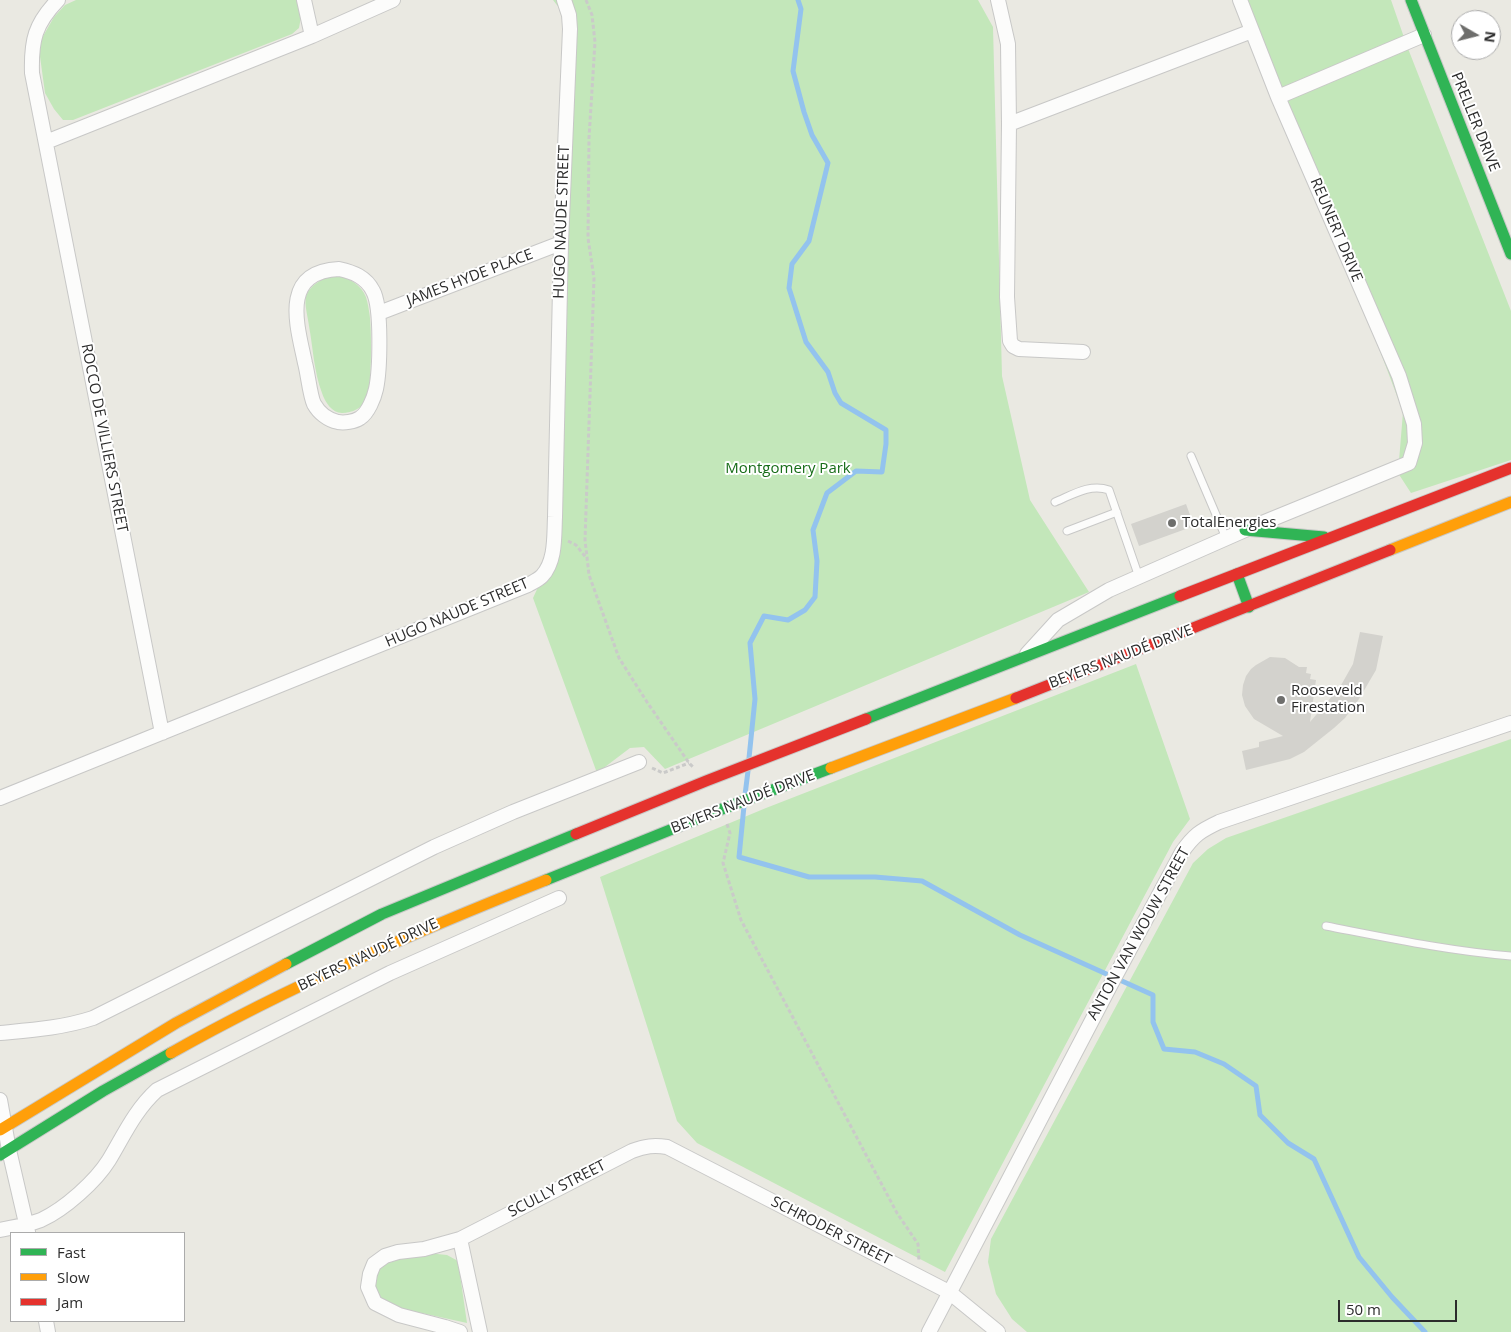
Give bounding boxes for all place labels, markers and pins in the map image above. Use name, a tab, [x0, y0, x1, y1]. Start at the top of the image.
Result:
place label: TotalEnergies	[1182, 514, 1276, 532]
marker: TotalEnergies	[1166, 517, 1178, 529]
place label: Rooseveld Firestation	[1291, 682, 1365, 717]
marker: Rooseveld Firestation	[1275, 694, 1287, 706]

